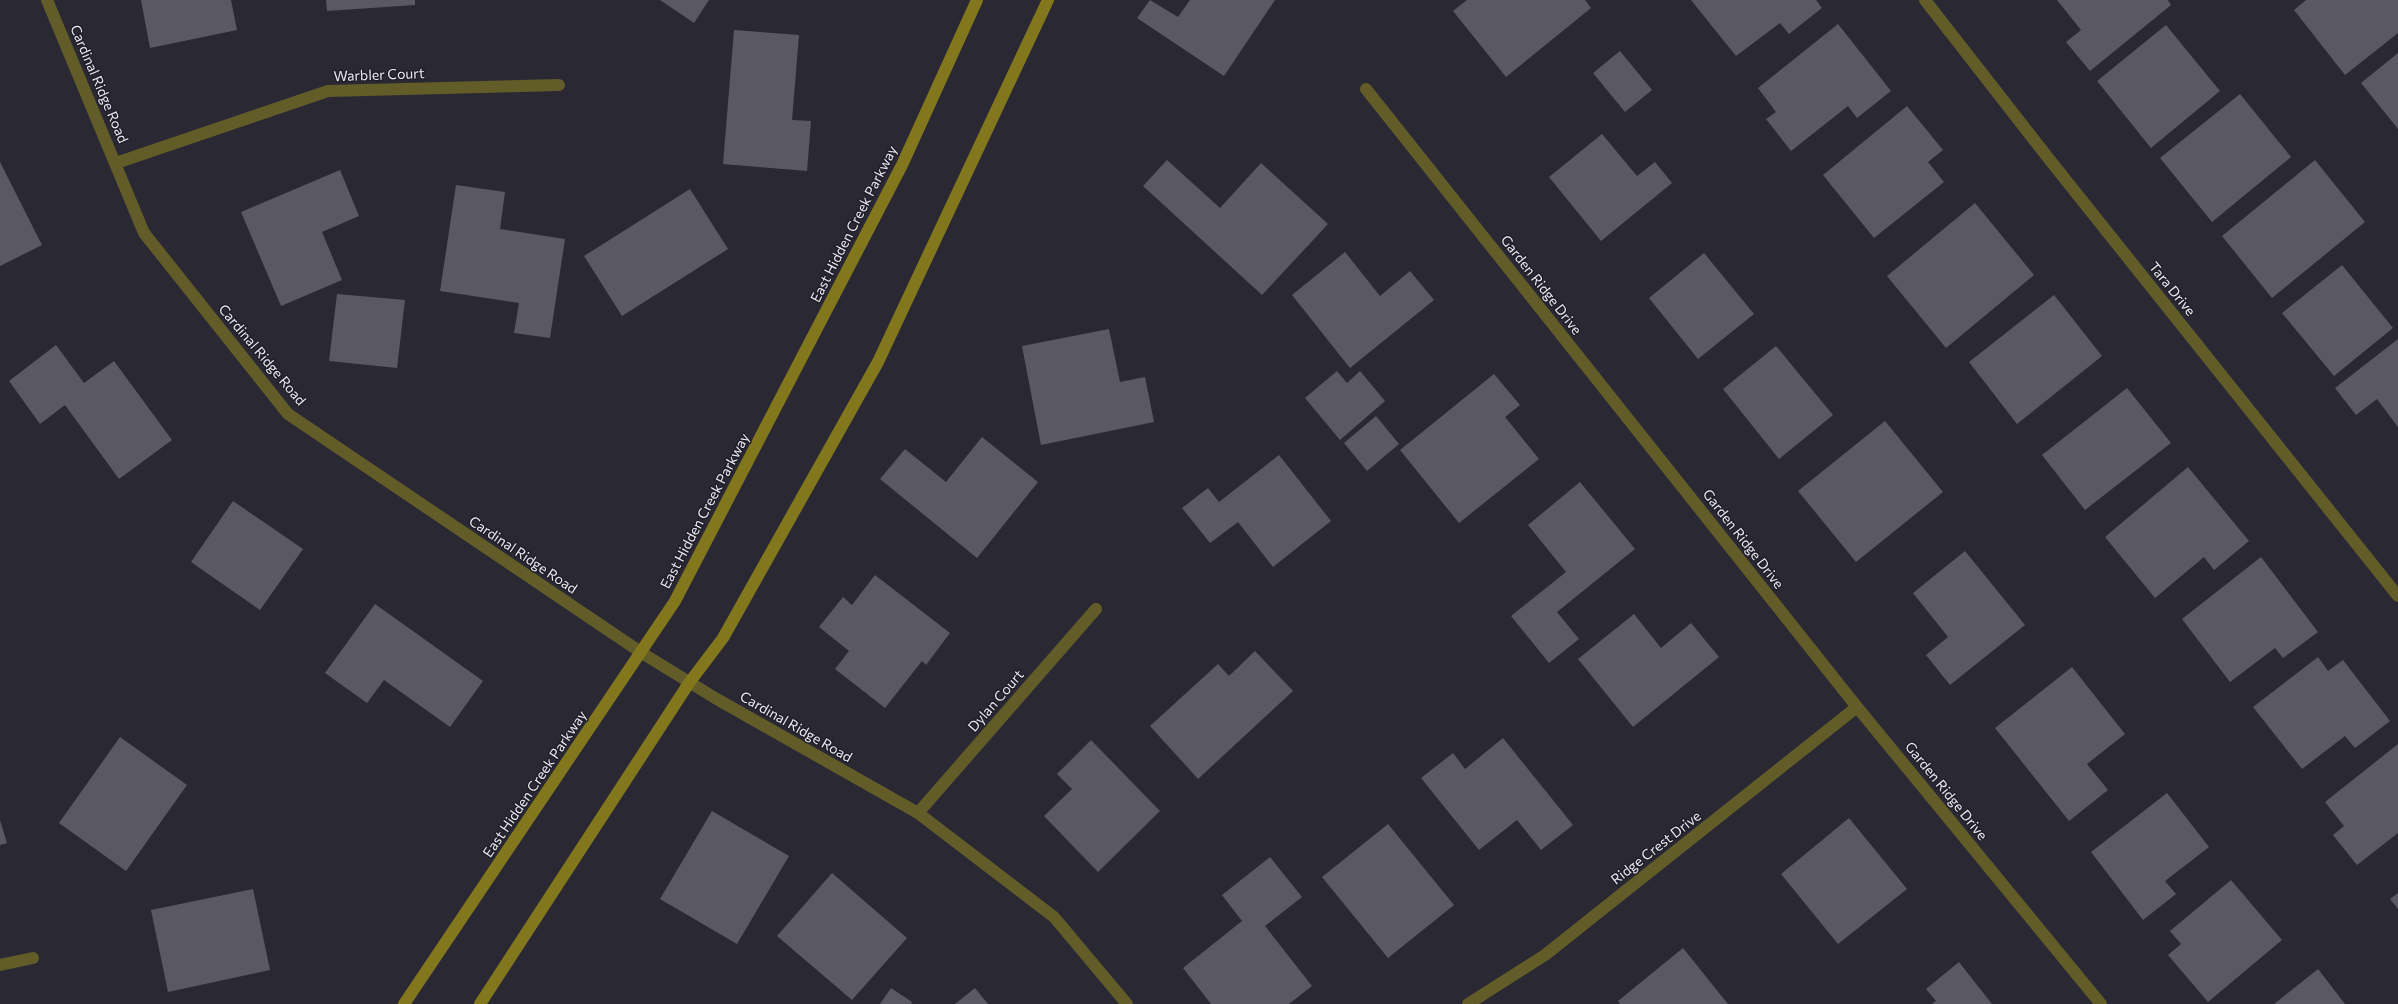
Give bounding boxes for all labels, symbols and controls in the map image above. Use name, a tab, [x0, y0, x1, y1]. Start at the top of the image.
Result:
street label: Cardinal Ridge Road	[66, 22, 132, 146]
street label: Warbler Court	[333, 65, 425, 85]
street label: East Hidden Creek Parkway	[807, 143, 901, 305]
street label: Garden Ridge Drive	[1497, 232, 1585, 338]
street label: Tara Drive	[2145, 259, 2199, 319]
street label: Cardinal Ridge Road	[215, 301, 309, 409]
street label: East Hidden Creek Parkway	[657, 430, 753, 592]
street label: Garden Ridge Drive	[1699, 486, 1787, 592]
street label: Cardinal Ridge Road	[466, 513, 580, 597]
street label: Dylan Court	[965, 667, 1027, 735]
street label: Cardinal Ridge Road	[737, 688, 855, 766]
street label: East Hidden Creek Parkway	[480, 707, 590, 861]
street label: Garden Ridge Drive	[1901, 738, 1991, 844]
street label: Ridge Crest Drive	[1608, 808, 1704, 888]

